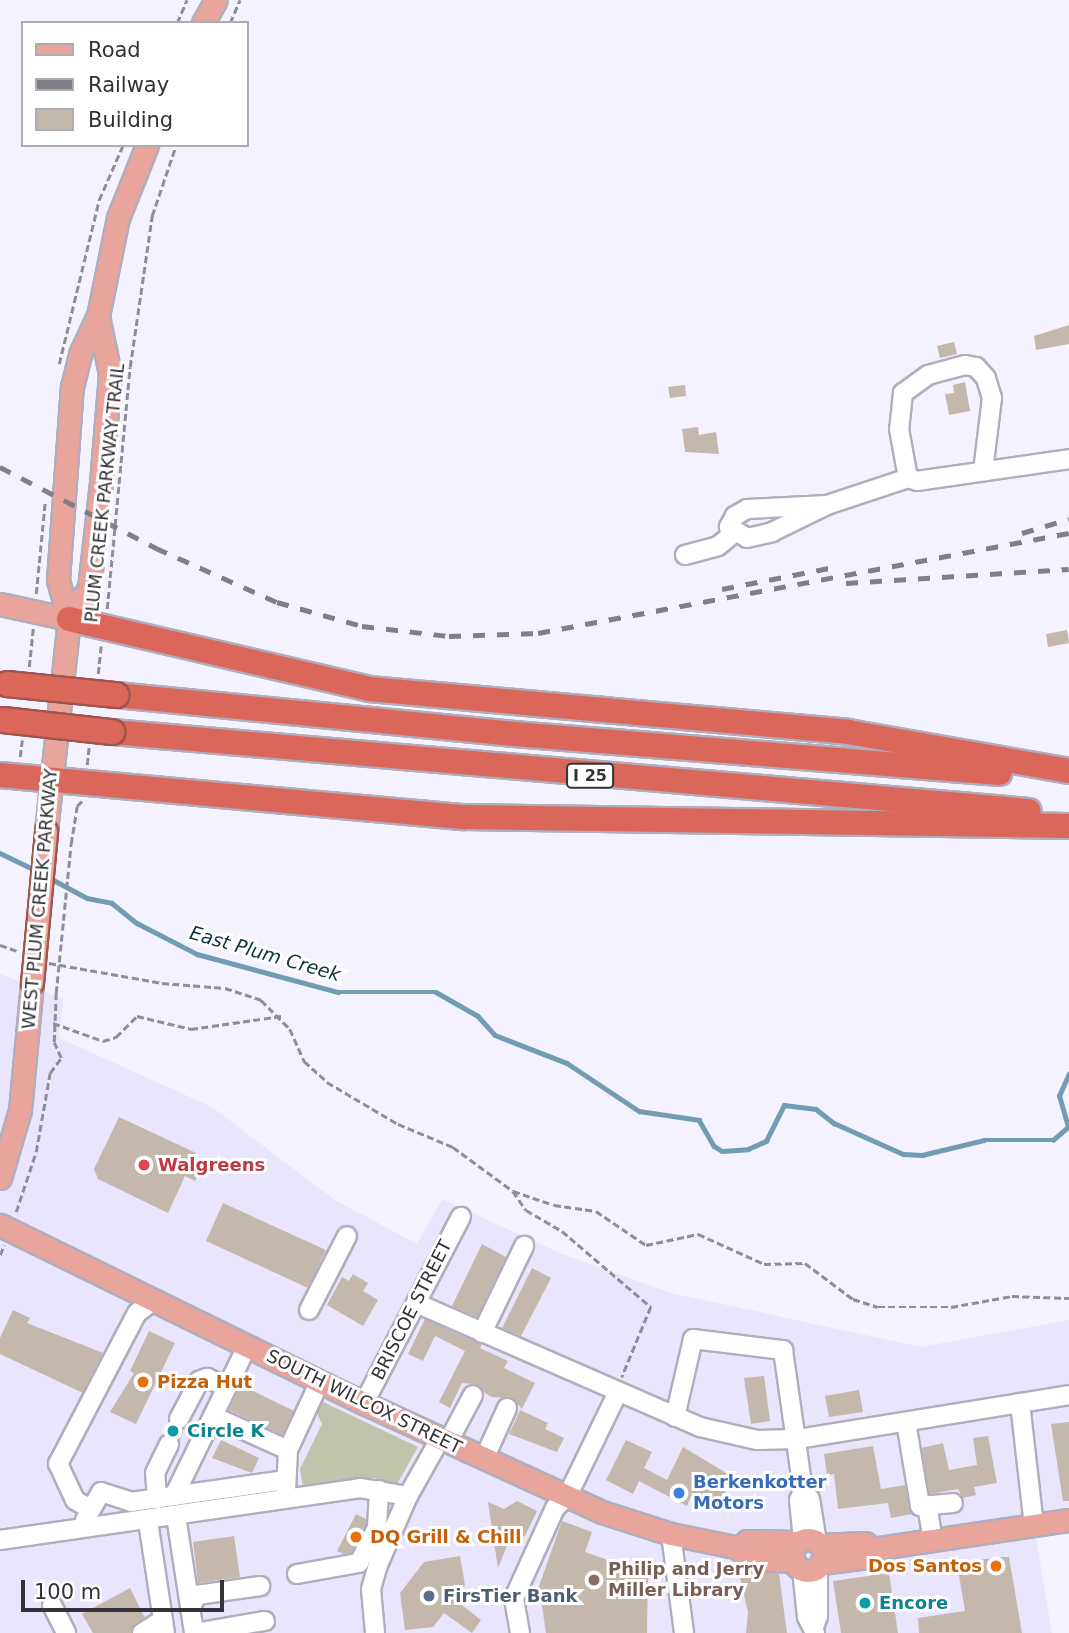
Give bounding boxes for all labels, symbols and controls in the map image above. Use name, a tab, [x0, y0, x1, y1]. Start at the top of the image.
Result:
legend	[21, 21, 248, 147]
text: Road	[88, 38, 141, 62]
text: Railway	[88, 73, 169, 97]
text: Building	[88, 108, 173, 132]
street label: PLUM CREEK PARKWAY TRAIL	[81, 362, 129, 624]
road number: I 25	[566, 764, 614, 789]
street label: WEST PLUM CREEK PARKWAY	[18, 768, 62, 1030]
water label: East Plum Creek	[187, 922, 343, 986]
place label: Walgreens	[158, 1154, 265, 1176]
marker: Walgreens	[136, 1157, 152, 1173]
street label: BRISCOE STREET	[367, 1236, 457, 1384]
street label: SOUTH WILCOX STREET	[263, 1345, 465, 1459]
place label: Pizza Hut	[157, 1371, 252, 1393]
marker: Pizza Hut	[135, 1374, 151, 1390]
place label: Circle K	[187, 1420, 265, 1442]
marker: Circle K	[165, 1423, 181, 1439]
place label: Berkenkotter Motors	[693, 1472, 826, 1514]
marker: Berkenkotter Motors	[671, 1485, 687, 1501]
place label: DQ Grill & Chill	[370, 1526, 521, 1548]
marker: DQ Grill & Chill	[348, 1529, 364, 1545]
place label: Dos Santos	[868, 1555, 982, 1577]
marker: Dos Santos	[988, 1558, 1004, 1574]
place label: Philip and Jerry Miller Library	[608, 1559, 764, 1602]
scale bar	[24, 1566, 228, 1610]
marker: Philip and Jerry Miller Library	[586, 1572, 602, 1588]
text: 100 m	[34, 1580, 101, 1604]
place label: FirsTier Bank	[443, 1585, 578, 1607]
marker: FirsTier Bank	[421, 1588, 437, 1604]
place label: Encore	[879, 1592, 948, 1614]
marker: Encore	[857, 1595, 873, 1611]

